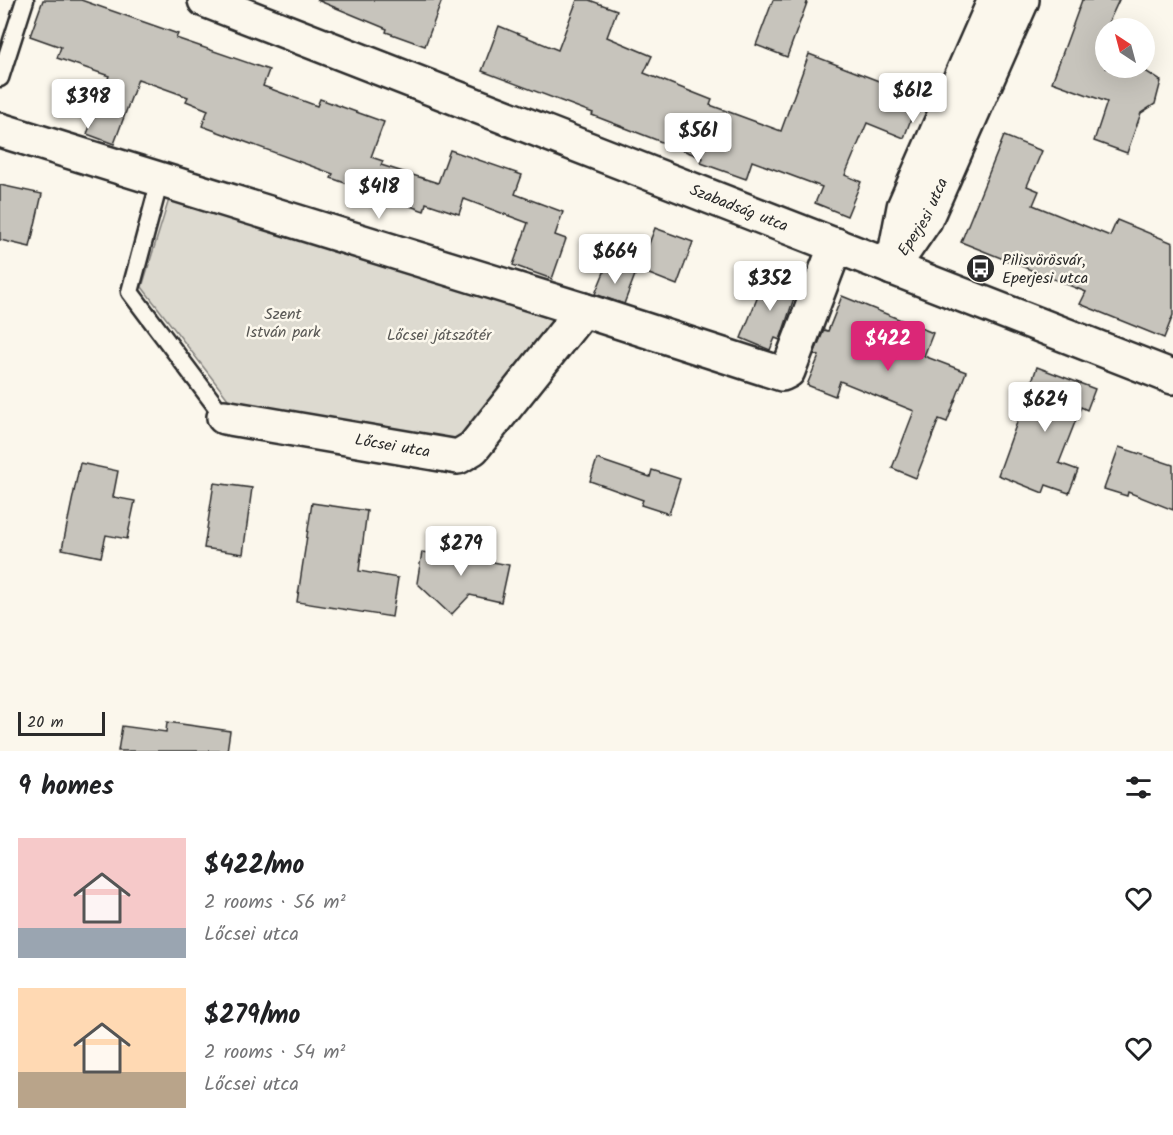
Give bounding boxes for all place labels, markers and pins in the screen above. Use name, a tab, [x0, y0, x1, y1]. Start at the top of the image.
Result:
pin: $612	[877, 73, 949, 124]
pin: $398	[52, 79, 124, 130]
pin: $561	[662, 113, 734, 164]
pin: $418	[343, 169, 415, 220]
pin: $664	[579, 234, 651, 285]
place label: Pilisvörösvár, Eperjesi utca	[1002, 248, 1088, 291]
bus stop icon: Pilisvörösvár, Eperjesi utca	[965, 253, 997, 285]
pin: $352	[734, 261, 806, 312]
pin: $422	[852, 321, 924, 372]
pin: $624	[1009, 382, 1081, 433]
pin: $279	[425, 526, 497, 577]

